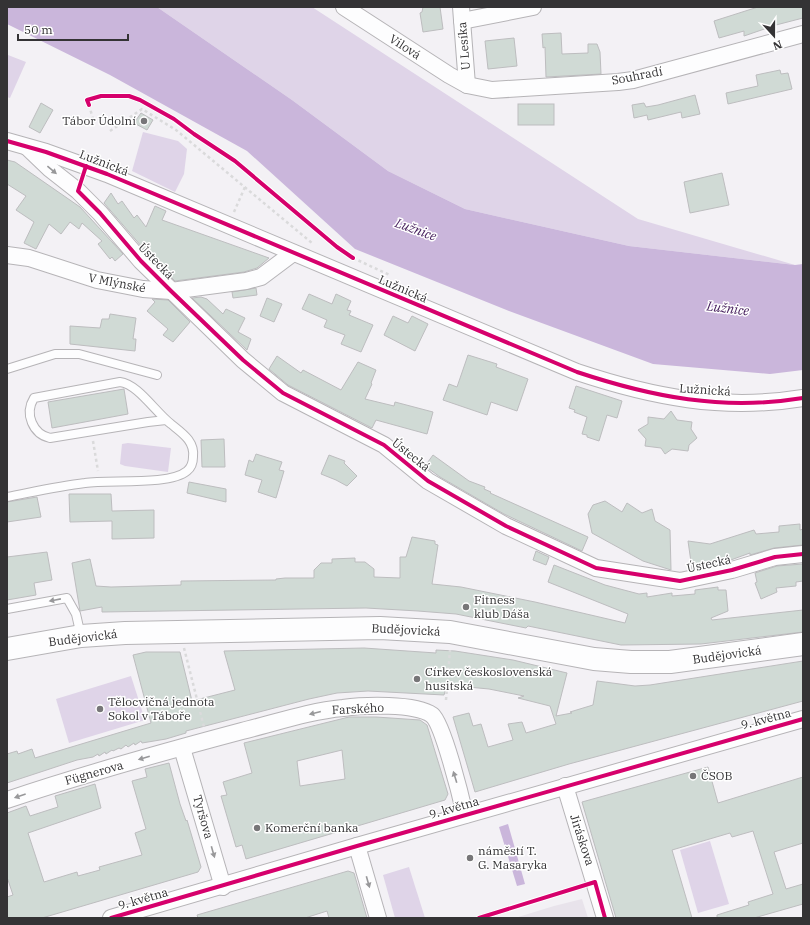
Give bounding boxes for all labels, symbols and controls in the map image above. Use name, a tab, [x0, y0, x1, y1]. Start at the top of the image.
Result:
scale bar	[18, 16, 128, 42]
north arrow	[754, 16, 794, 56]
street label: U Lesíka	[454, 21, 473, 71]
text: 50 m	[24, 22, 53, 37]
street label: Vilová	[387, 31, 424, 63]
text: N	[771, 37, 784, 54]
street label: Souhradí	[610, 63, 664, 88]
place label: Tábor Údolní	[62, 113, 136, 128]
marker: Tábor Údolní	[139, 116, 149, 126]
street label: Lužnická	[77, 146, 131, 179]
one-way arrow	[46, 166, 57, 175]
water label: Lužnice	[392, 214, 439, 245]
street label: Ústecká	[135, 239, 178, 282]
street label: V Mlýnské	[87, 270, 147, 295]
street label: Lužnická	[376, 272, 430, 306]
water label: Lužnice	[705, 297, 750, 320]
street label: Lužnická	[679, 380, 732, 399]
street label: Ústecká	[389, 435, 434, 475]
street label: Ústecká	[685, 551, 733, 576]
place label: Fitness klub Dáša	[474, 592, 530, 621]
one-way arrow	[49, 597, 61, 603]
marker: Fitness klub Dáša	[461, 602, 471, 612]
street label: Budějovická	[371, 620, 441, 639]
street label: Budějovická	[48, 626, 119, 649]
street label: Budějovická	[692, 642, 763, 667]
place label: Církev československá husitská	[425, 664, 553, 693]
marker: Církev československá husitská	[412, 674, 422, 684]
place label: Tělocvičná jednota Sokol v Táboře	[108, 694, 215, 723]
street label: Farského	[331, 700, 385, 717]
marker: Tělocvičná jednota Sokol v Táboře	[95, 704, 105, 714]
street label: 9. května	[739, 705, 793, 732]
one-way arrow	[309, 710, 321, 716]
one-way arrow	[138, 755, 150, 761]
street label: Fügnerova	[63, 757, 125, 788]
place label: ČSOB	[701, 768, 732, 783]
one-way arrow	[452, 771, 458, 783]
marker: ČSOB	[688, 771, 698, 781]
one-way arrow	[14, 793, 26, 799]
street label: Tyršova	[190, 793, 217, 841]
street label: 9. května	[427, 793, 481, 822]
street label: Jiráskova	[567, 812, 598, 868]
place label: Komerční banka	[265, 820, 359, 835]
marker: Komerční banka	[252, 823, 262, 833]
place label: náměstí T. G. Masaryka	[478, 843, 548, 872]
one-way arrow	[210, 847, 216, 859]
marker: náměstí T. G. Masaryka	[465, 853, 475, 863]
one-way arrow	[365, 876, 371, 888]
street label: 9. května	[116, 884, 170, 913]

